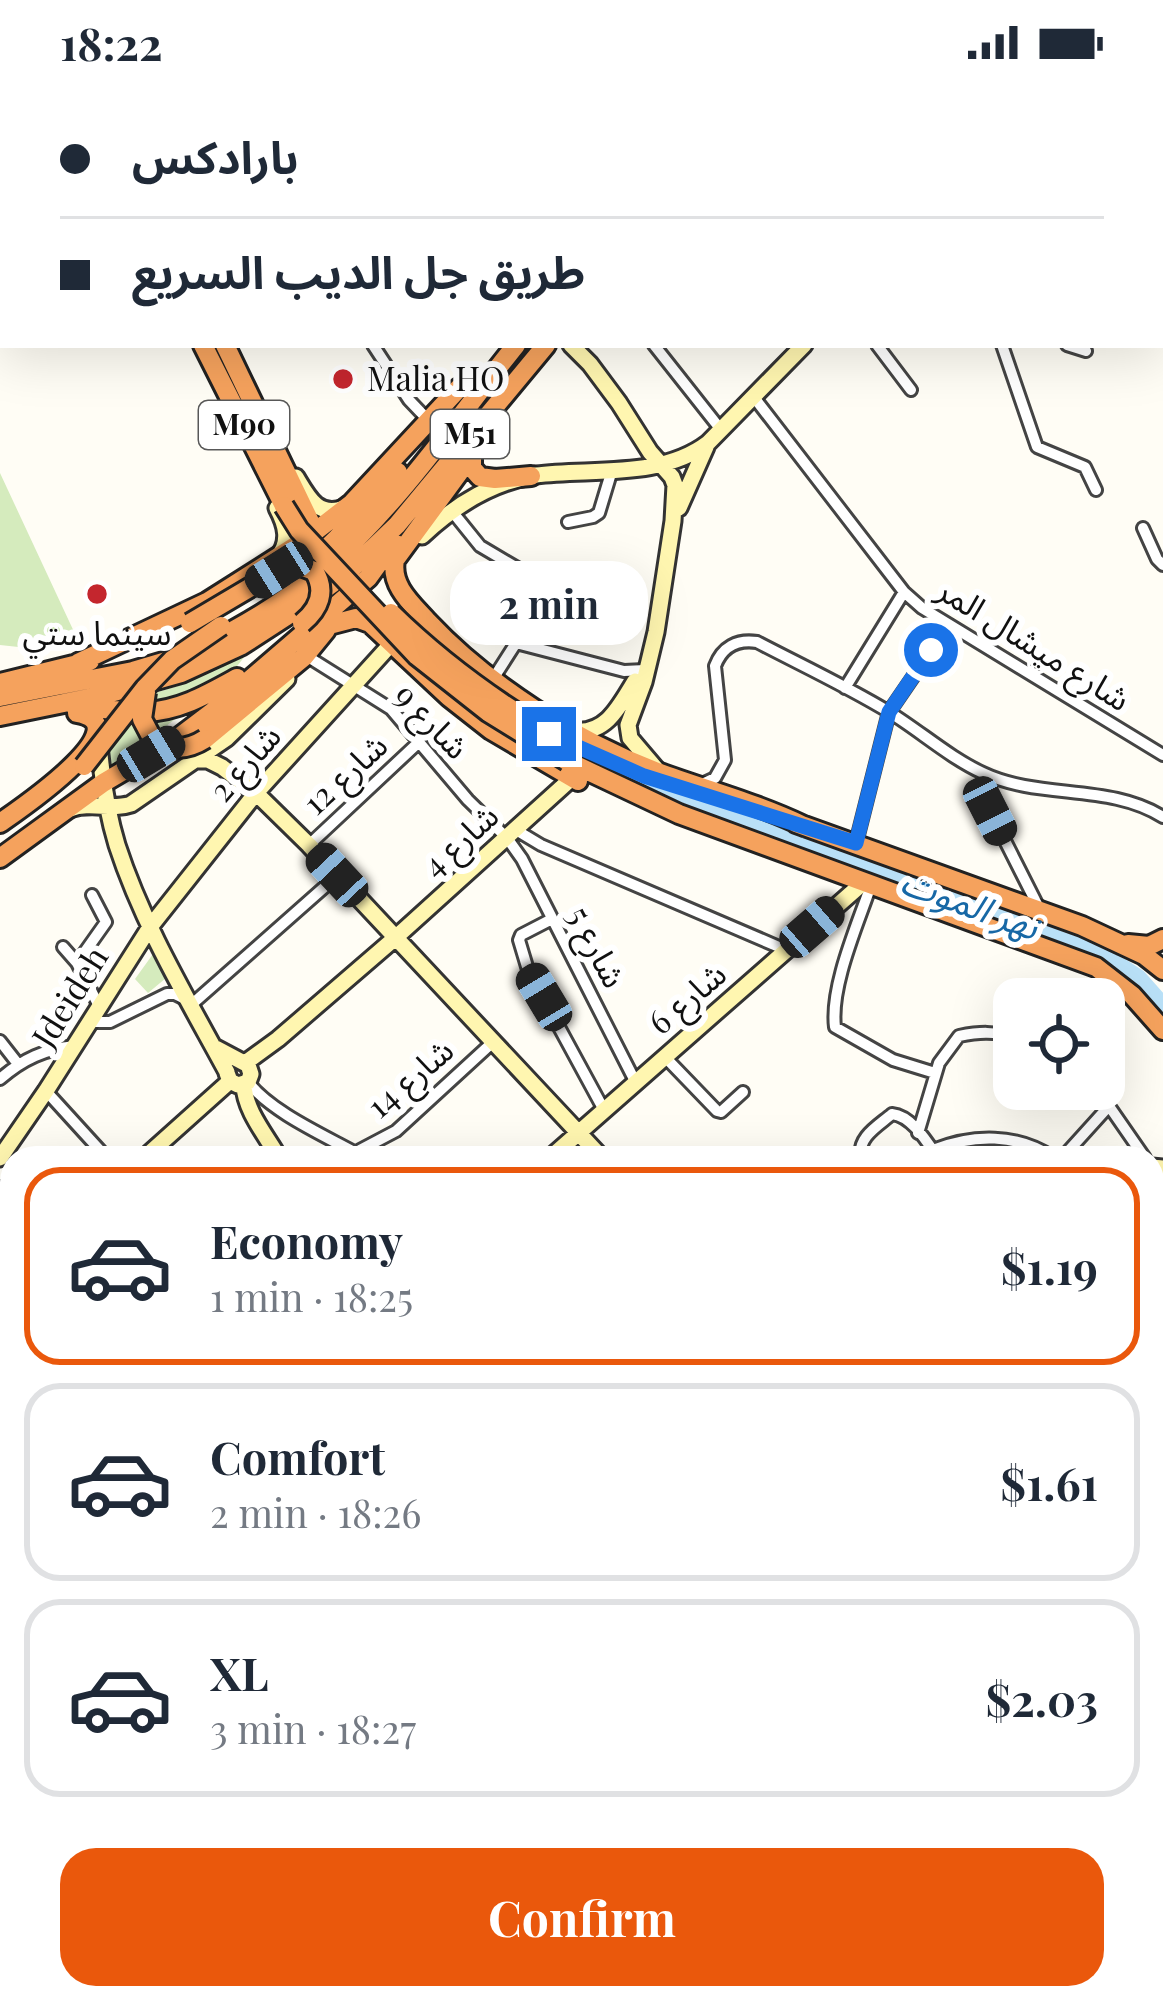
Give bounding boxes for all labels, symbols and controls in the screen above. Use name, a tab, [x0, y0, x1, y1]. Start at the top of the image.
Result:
text: 18:22	[60, 12, 163, 72]
text: بارادكس	[132, 125, 299, 185]
text: طريق جل الديب السريع	[132, 240, 585, 300]
place label: Malia HO	[367, 355, 505, 399]
marker: Malia HO	[330, 366, 356, 392]
road number: M90	[199, 401, 289, 449]
road number: M51	[431, 410, 509, 458]
car	[239, 536, 319, 604]
callout: 2 min	[450, 560, 648, 644]
street label: شارع ميشال المر	[927, 565, 1140, 723]
text: 2 min	[499, 577, 599, 629]
marker: سينما ستي	[84, 581, 110, 607]
place label: سينما ستي	[23, 609, 171, 659]
route start	[904, 623, 958, 677]
street label: شارع 9	[383, 672, 480, 771]
route end	[522, 707, 576, 761]
street label: شارع 2	[198, 714, 293, 813]
car	[111, 720, 191, 788]
street label: شارع 12	[292, 722, 399, 827]
car	[958, 771, 1022, 851]
street label: شارع 4	[411, 792, 510, 888]
car	[299, 836, 375, 914]
water label: نهر الموت	[895, 855, 1049, 950]
car	[773, 890, 851, 964]
street label: شارع 5	[555, 898, 638, 997]
street label: Jdeideh	[20, 937, 116, 1056]
street label: شارع 6	[637, 950, 737, 1046]
car	[510, 957, 578, 1037]
map controls	[993, 978, 1125, 1110]
button: locate	[993, 978, 1125, 1110]
street label: شارع 14	[356, 1027, 465, 1130]
text: Economy	[210, 1210, 403, 1270]
icon: car	[66, 1212, 174, 1320]
text: $1.19	[1001, 1236, 1098, 1296]
text: 1 min · 18:25	[210, 1270, 413, 1322]
text: Comfort	[210, 1426, 385, 1486]
icon: car	[66, 1428, 174, 1536]
text: $1.61	[1000, 1452, 1098, 1512]
text: 2 min · 18:26	[210, 1486, 421, 1538]
text: XL	[210, 1642, 269, 1702]
icon: car	[66, 1644, 174, 1752]
text: $2.03	[985, 1668, 1098, 1728]
text: 3 min · 18:27	[210, 1702, 416, 1754]
button: Confirm	[60, 1848, 1104, 1986]

